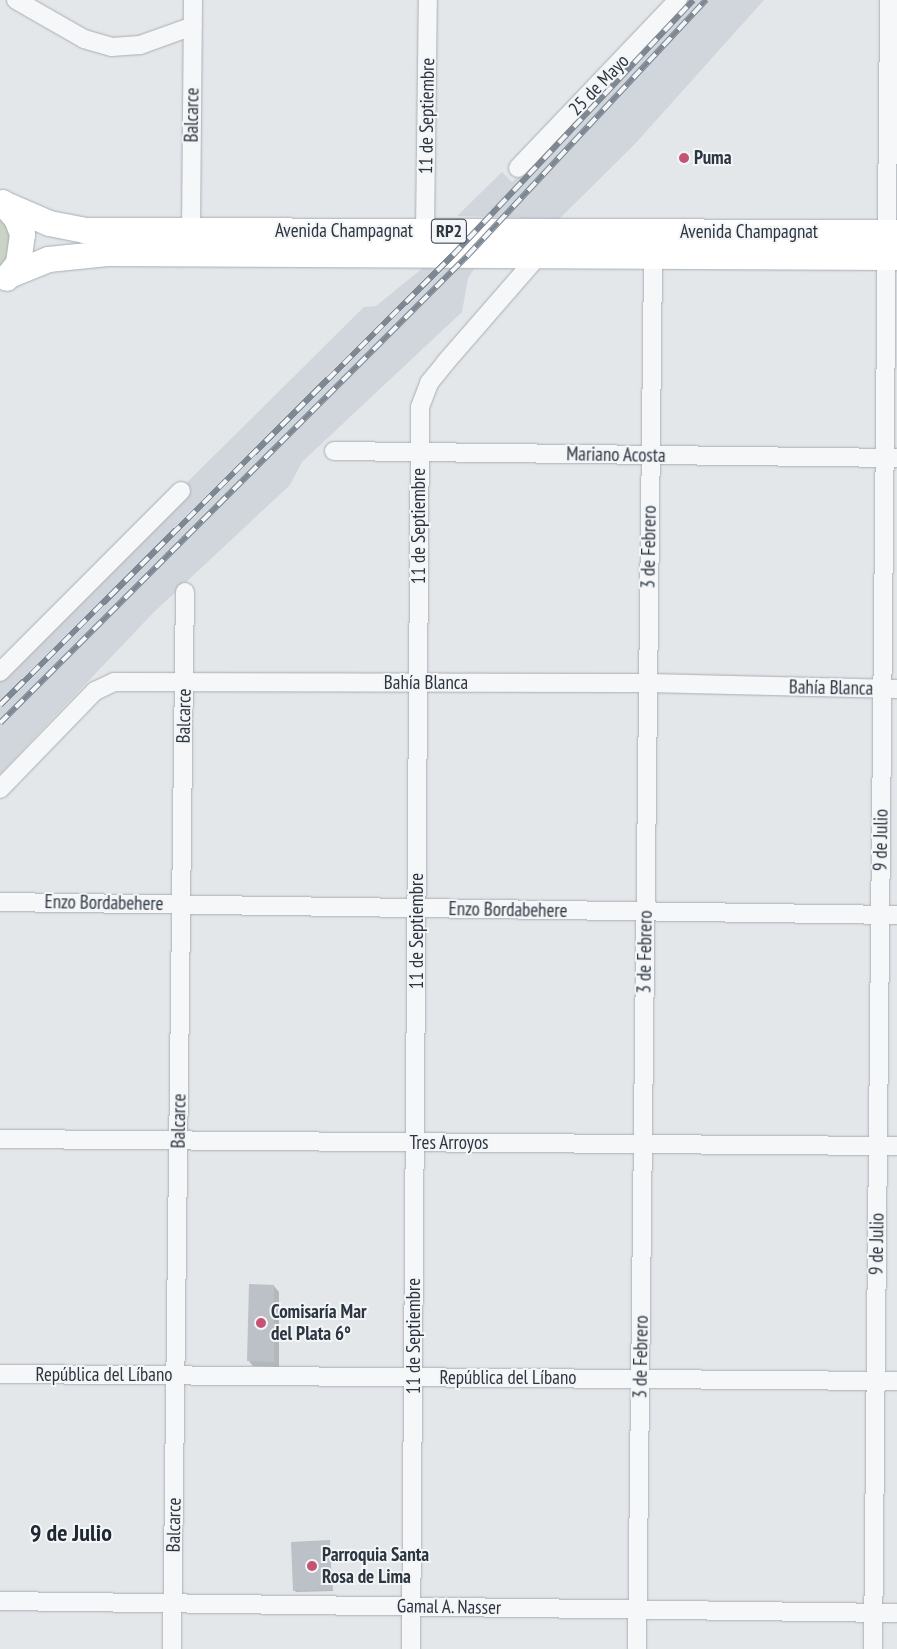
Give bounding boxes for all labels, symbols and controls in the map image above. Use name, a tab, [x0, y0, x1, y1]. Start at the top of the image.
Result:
street label: 25 de Mayo	[564, 50, 634, 120]
street label: 11 de Septiembre	[415, 58, 439, 174]
street label: Balcarce	[180, 87, 204, 143]
place label: Puma	[694, 147, 732, 169]
marker: Puma	[678, 152, 690, 164]
road number: RP2	[430, 216, 468, 247]
street label: Avenida Champagnat	[275, 220, 413, 242]
street label: Avenida Champagnat	[680, 221, 818, 243]
street label: Mariano Acosta	[566, 443, 666, 467]
street label: 11 de Septiembre	[408, 468, 430, 584]
street label: 3 de Febrero	[637, 505, 661, 589]
street label: Bahía Blanca	[384, 672, 468, 694]
street label: Bahía Blanca	[789, 676, 873, 700]
street label: Balcarce	[172, 688, 196, 744]
street label: 9 de Julio	[869, 809, 893, 871]
street label: 11 de Septiembre	[406, 873, 428, 989]
street label: Enzo Bordabehere	[44, 891, 164, 915]
street label: Enzo Bordabehere	[448, 898, 568, 922]
street label: 3 de Febrero	[633, 910, 657, 994]
street label: Balcarce	[167, 1093, 191, 1149]
street label: Tres Arroyos	[409, 1132, 489, 1154]
street label: 9 de Julio	[865, 1213, 889, 1275]
street label: 11 de Septiembre	[403, 1278, 425, 1394]
place label: Comisaría Mar del Plata 6°	[271, 1301, 367, 1345]
street label: 3 de Febrero	[629, 1315, 653, 1399]
marker: Comisaría Mar del Plata 6°	[255, 1317, 267, 1329]
street label: República del Líbano	[36, 1364, 172, 1386]
street label: República del Líbano	[440, 1367, 576, 1389]
street label: Balcarce	[162, 1497, 186, 1553]
district label: 9 de Julio	[30, 1519, 112, 1547]
place label: Parroquia Santa Rosa de Lima	[322, 1544, 429, 1588]
marker: Parroquia Santa Rosa de Lima	[306, 1560, 318, 1572]
street label: Gamal A. Nasser	[396, 1595, 502, 1619]

